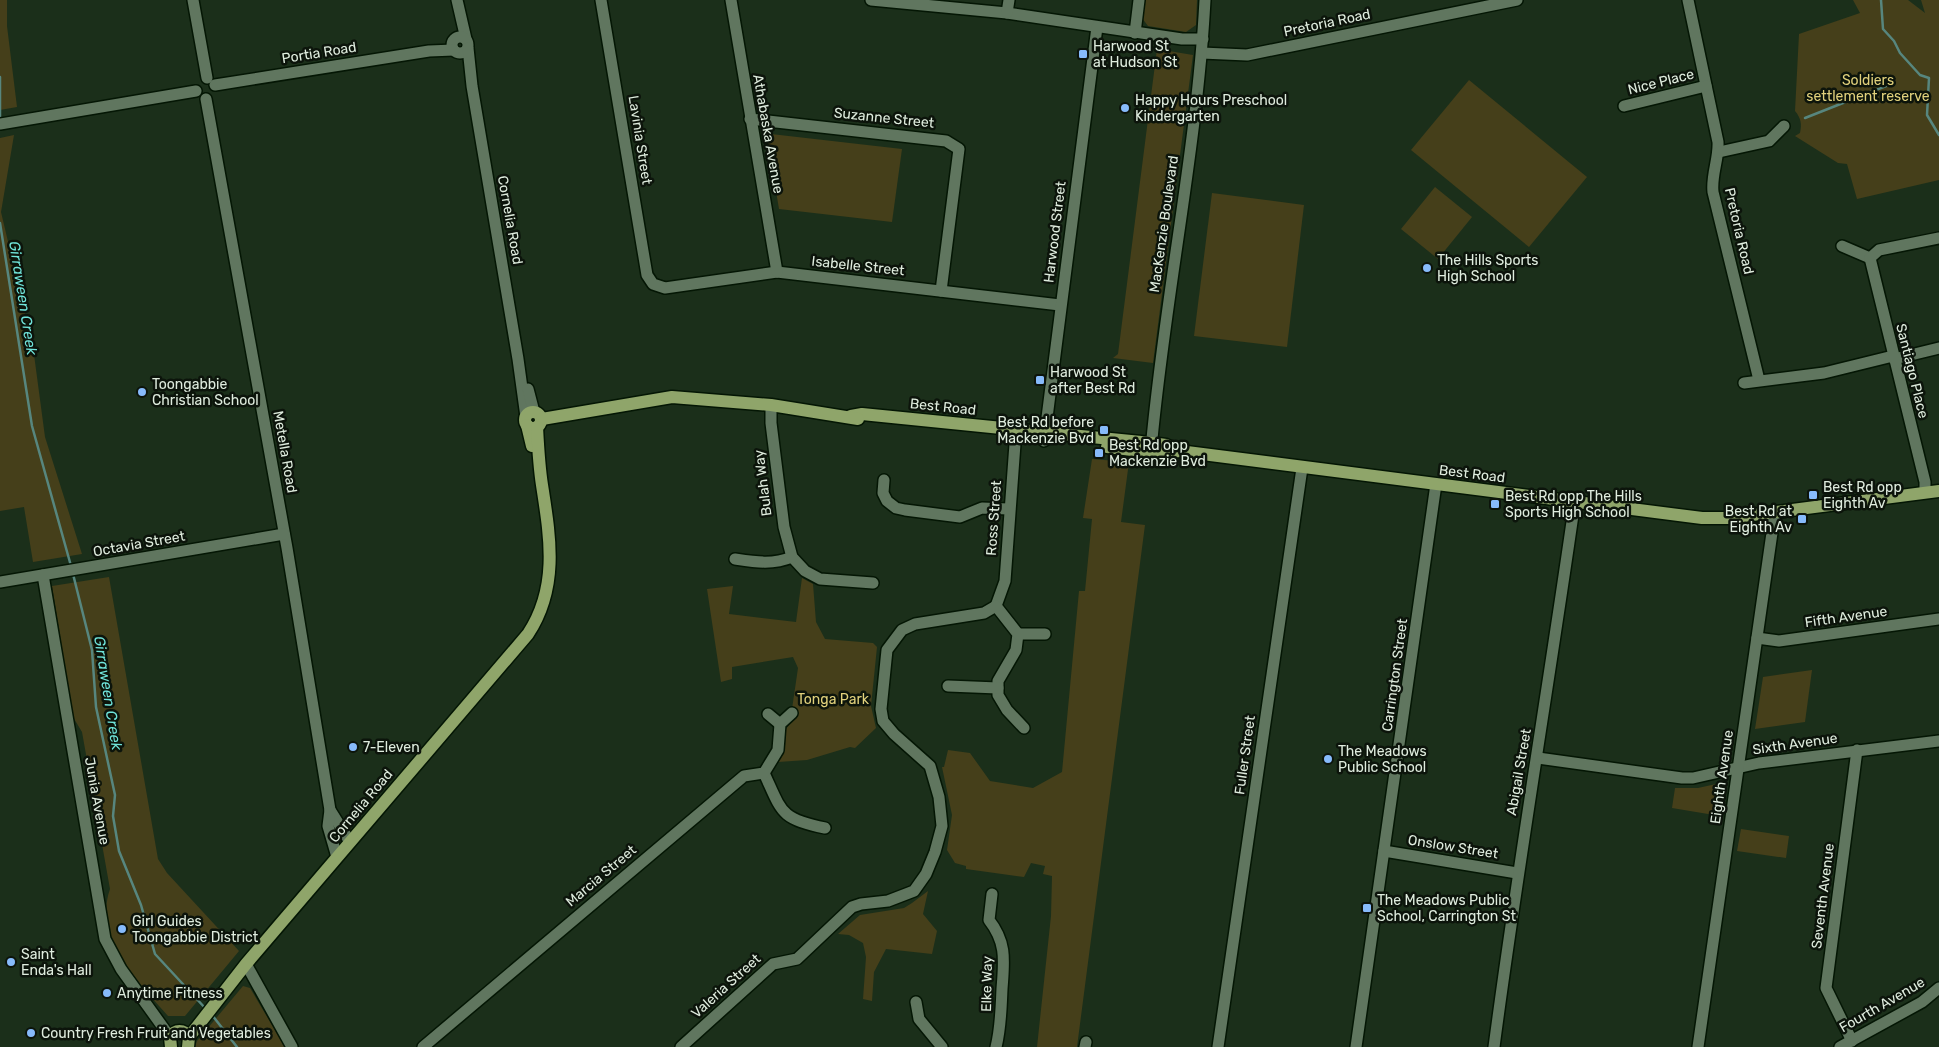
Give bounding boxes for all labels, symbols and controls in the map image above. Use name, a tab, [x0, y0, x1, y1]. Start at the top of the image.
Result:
street label: Pretoria Road	[1282, 5, 1372, 41]
place label: Harwood St at Hudson St	[1093, 38, 1178, 71]
street label: Portia Road	[280, 39, 358, 67]
marker: Harwood St at Hudson St	[1077, 48, 1089, 60]
street label: Nice Place	[1626, 66, 1696, 98]
park label: Soldiers settlement reserve	[1806, 72, 1930, 105]
street label: Athabaska Avenue	[749, 73, 787, 195]
place label: Happy Hours Preschool Kindergarten	[1135, 92, 1287, 125]
street label: Lavinia Street	[625, 94, 656, 186]
marker: Happy Hours Preschool Kindergarten	[1119, 102, 1131, 114]
street label: Suzanne Street	[833, 104, 935, 132]
street label: MacKenzie Boulevard	[1146, 154, 1182, 294]
street label: Cornelia Road	[494, 174, 526, 266]
street label: Harwood Street	[1040, 180, 1070, 284]
street label: Pretoria Road	[1721, 186, 1757, 276]
water label: Girraween Creek	[5, 239, 41, 357]
place label: The Hills Sports High School	[1437, 252, 1538, 285]
street label: Isabelle Street	[811, 253, 906, 279]
marker: The Hills Sports High School	[1421, 262, 1433, 274]
street label: Santiago Place	[1892, 322, 1932, 420]
place label: Harwood St after Best Rd	[1050, 364, 1135, 397]
marker: Harwood St after Best Rd	[1034, 374, 1046, 386]
place label: Toongabbie Christian School	[152, 376, 259, 409]
marker: Toongabbie Christian School	[136, 386, 148, 398]
street label: Best Road	[909, 395, 977, 419]
street label: Metella Road	[269, 409, 301, 495]
place label: Best Rd before Mackenzie Bvd	[997, 414, 1094, 447]
marker: Best Rd before Mackenzie Bvd	[1098, 424, 1110, 436]
place label: Best Rd opp Mackenzie Bvd	[1109, 437, 1206, 470]
marker: Best Rd opp Mackenzie Bvd	[1093, 447, 1105, 459]
street label: Bulah Way	[750, 449, 776, 517]
street label: Best Road	[1438, 462, 1506, 486]
street label: Ross Street	[983, 479, 1005, 556]
place label: Best Rd opp Eighth Av	[1823, 479, 1902, 512]
place label: Best Rd opp The Hills Sports High School	[1505, 488, 1642, 521]
marker: Best Rd opp Eighth Av	[1807, 489, 1819, 501]
marker: Best Rd opp The Hills Sports High School	[1489, 498, 1501, 510]
place label: Best Rd at Eighth Av	[1725, 503, 1793, 536]
marker: Best Rd at Eighth Av	[1796, 513, 1808, 525]
street label: Octavia Street	[92, 527, 187, 560]
street label: Fifth Avenue	[1804, 603, 1888, 631]
street label: Carrington Street	[1379, 617, 1411, 733]
water label: Girraween Creek	[90, 634, 126, 752]
park label: Tonga Park	[797, 691, 870, 708]
street label: Fuller Street	[1231, 714, 1259, 796]
street label: Abigail Street	[1503, 727, 1535, 817]
street label: Eighth Avenue	[1707, 729, 1737, 825]
street label: Sixth Avenue	[1751, 730, 1839, 758]
place label: 7-Eleven	[363, 739, 420, 756]
marker: 7-Eleven	[347, 741, 359, 753]
place label: The Meadows Public School	[1338, 743, 1427, 776]
marker: The Meadows Public School	[1322, 753, 1334, 765]
street label: Junia Avenue	[81, 756, 113, 846]
street label: Cornelia Road	[326, 766, 396, 846]
street label: Onslow Street	[1407, 831, 1500, 863]
street label: Marcia Street	[562, 841, 640, 910]
street label: Seventh Avenue	[1808, 842, 1838, 950]
place label: The Meadows Public School, Carrington St	[1377, 892, 1516, 925]
marker: The Meadows Public School, Carrington St	[1361, 902, 1373, 914]
place label: Girl Guides Toongabbie District	[132, 913, 259, 946]
marker: Girl Guides Toongabbie District	[116, 923, 128, 935]
place label: Saint Enda's Hall	[21, 946, 92, 979]
street label: Valeria Street	[688, 950, 765, 1022]
marker: Saint Enda's Hall	[5, 956, 17, 968]
street label: Elke Way	[978, 956, 996, 1012]
street label: Fourth Avenue	[1836, 974, 1928, 1036]
place label: Anytime Fitness	[117, 985, 223, 1002]
marker: Anytime Fitness	[101, 987, 113, 999]
place label: Country Fresh Fruit and Vegetables	[41, 1025, 271, 1042]
marker: Country Fresh Fruit and Vegetables	[25, 1027, 37, 1039]

